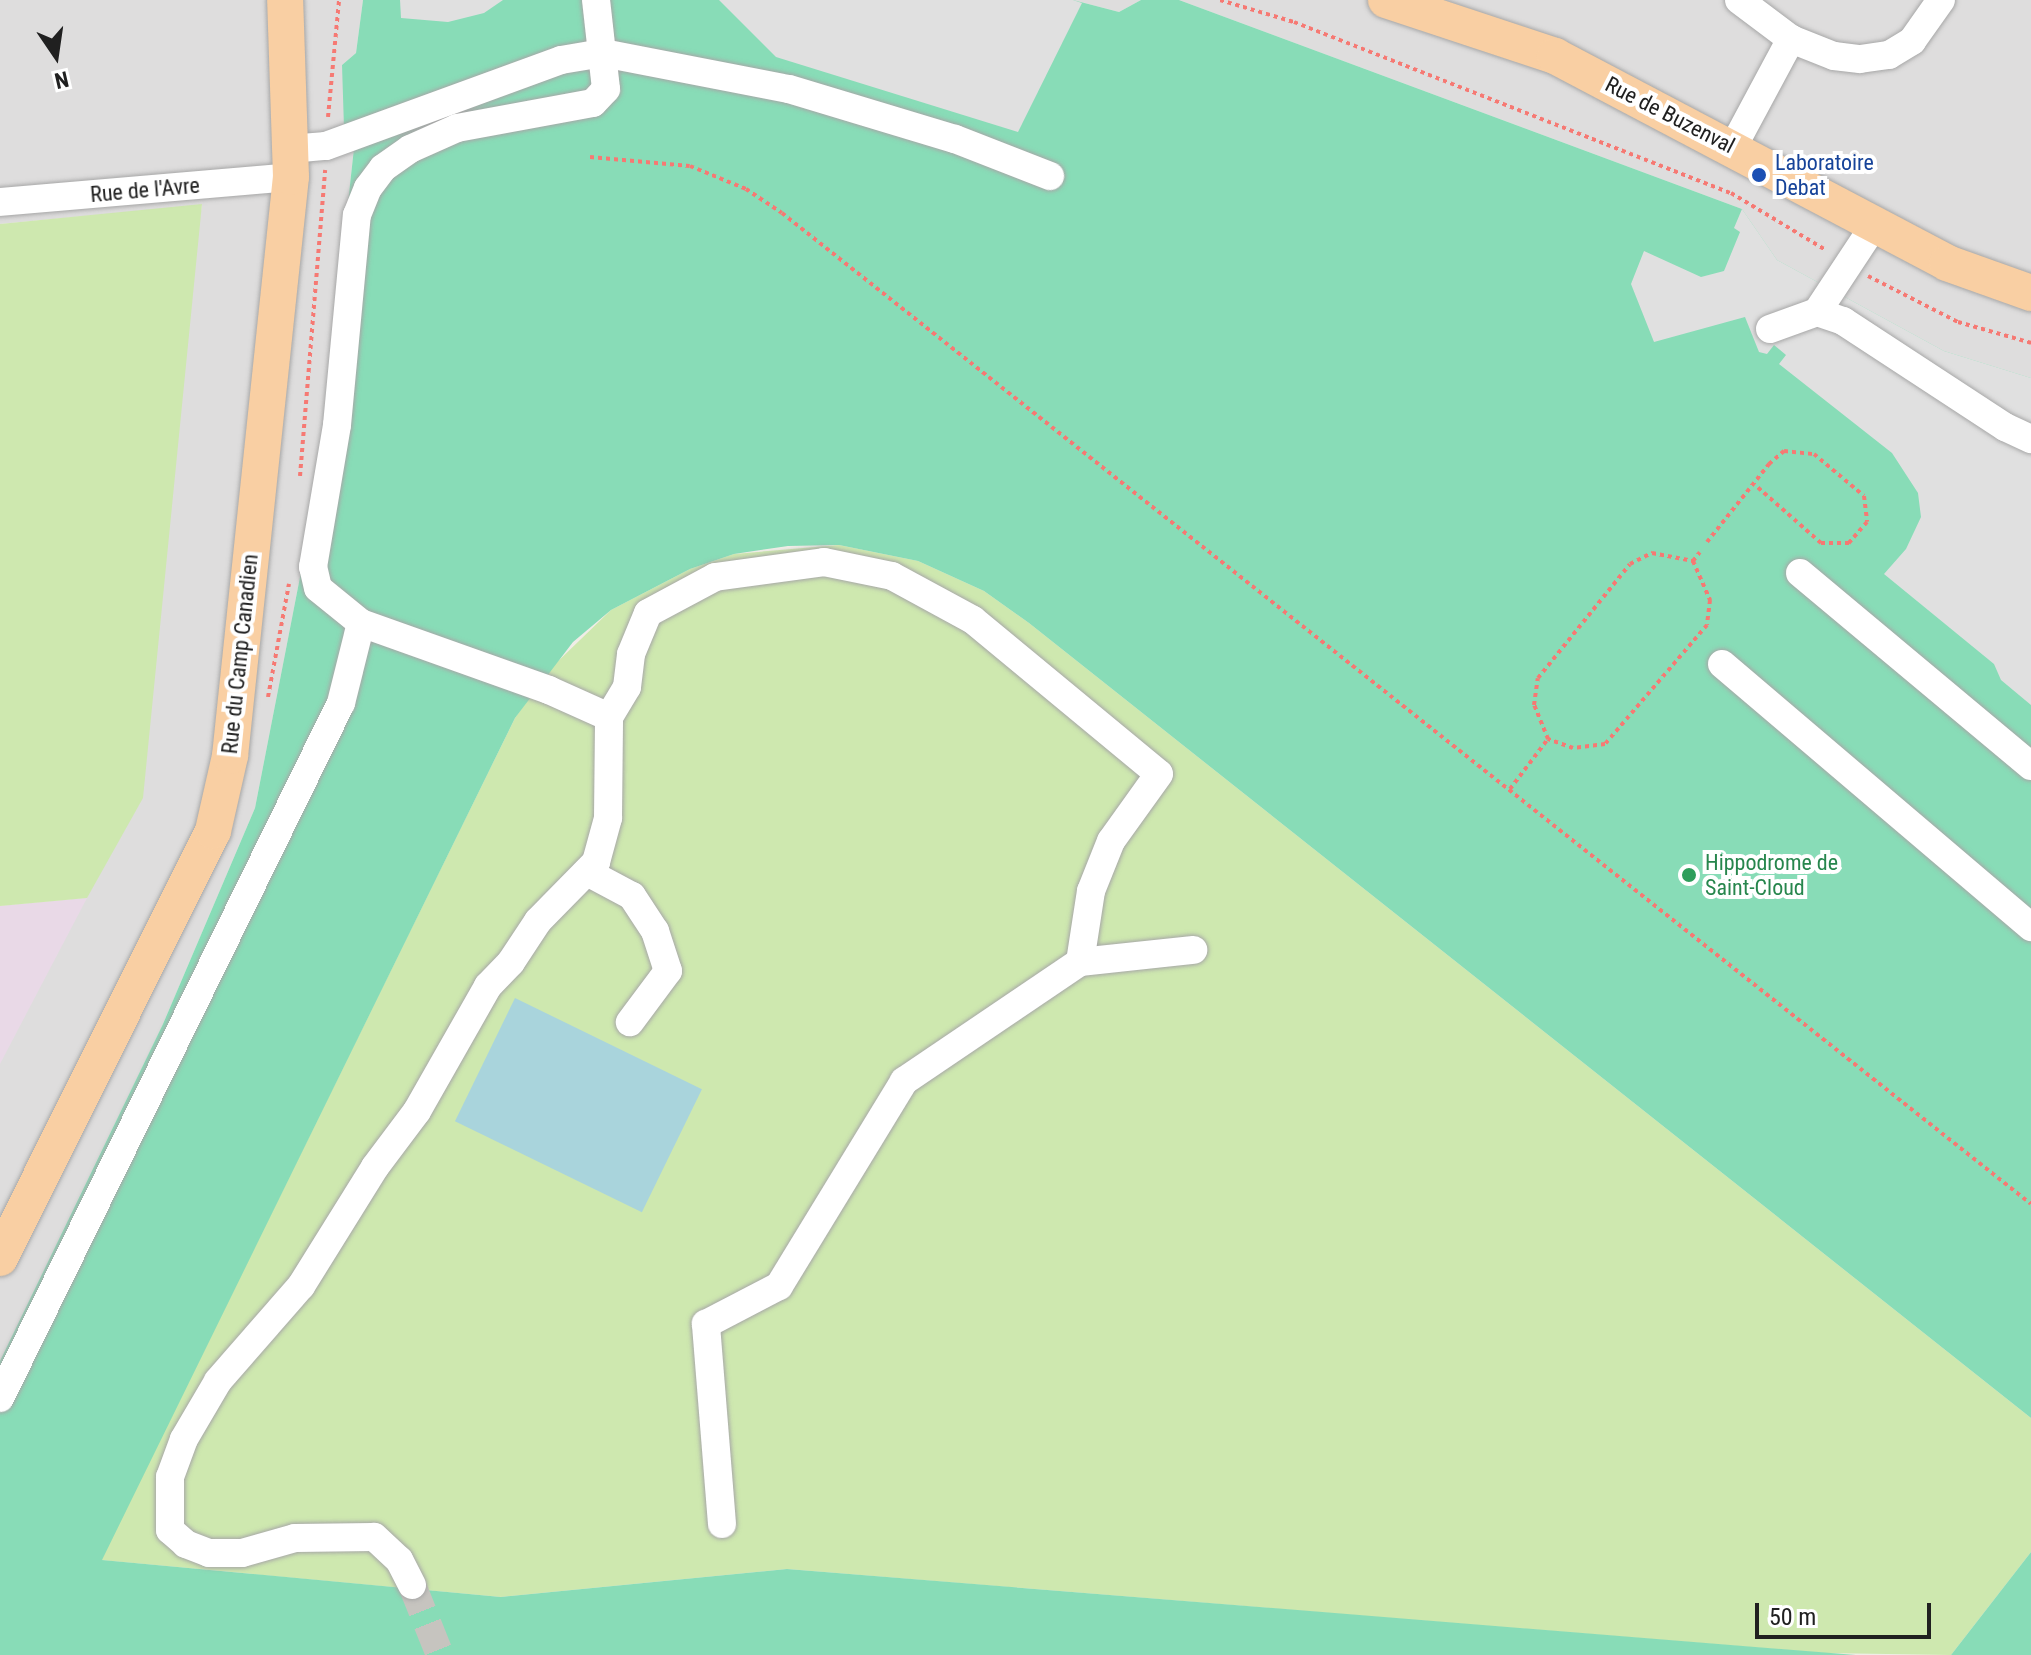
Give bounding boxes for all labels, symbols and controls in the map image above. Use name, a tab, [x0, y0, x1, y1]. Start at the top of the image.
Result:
north arrow	[16, 16, 96, 96]
text: N	[52, 66, 71, 94]
street label: Rue de Buzenval	[1601, 71, 1739, 159]
place label: Laboratoire Debat	[1775, 149, 1874, 200]
marker: Laboratoire Debat	[1750, 166, 1768, 184]
street label: Rue de l'Avre	[89, 172, 201, 208]
street label: Rue du Camp Canadien	[216, 553, 264, 755]
place label: Hippodrome de Saint-Cloud	[1705, 849, 1838, 900]
marker: Hippodrome de Saint-Cloud	[1680, 866, 1698, 884]
scale bar	[1759, 1587, 1935, 1637]
text: 50 m	[1769, 1603, 1816, 1631]

